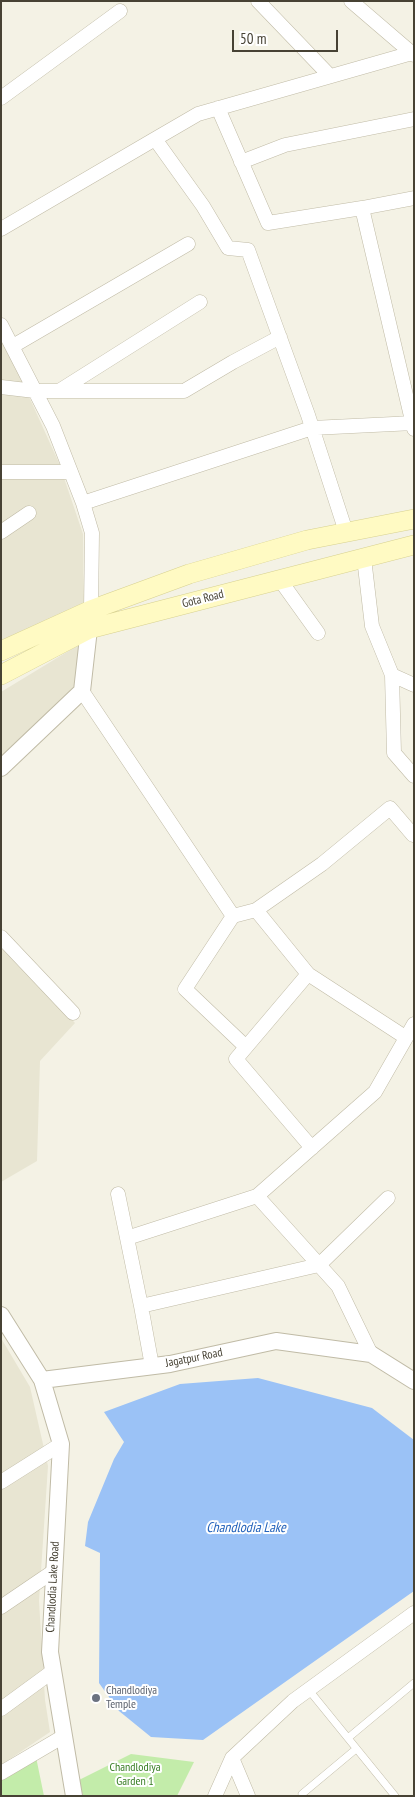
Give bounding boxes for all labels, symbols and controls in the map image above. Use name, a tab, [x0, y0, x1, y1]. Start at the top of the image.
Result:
scale bar	[235, 20, 341, 52]
text: 50 m	[240, 29, 266, 48]
street label: Gota Road	[181, 587, 225, 611]
street label: Jagatpur Road	[164, 1345, 224, 1371]
water label: Chandlodia Lake	[206, 1520, 286, 1536]
street label: Chandlodia Lake Road	[43, 1541, 63, 1633]
place label: Chandlodiya Temple	[106, 1684, 157, 1712]
marker: Chandlodiya Temple	[90, 1692, 102, 1704]
park label: Chandlodiya Garden 1	[109, 1761, 161, 1789]

